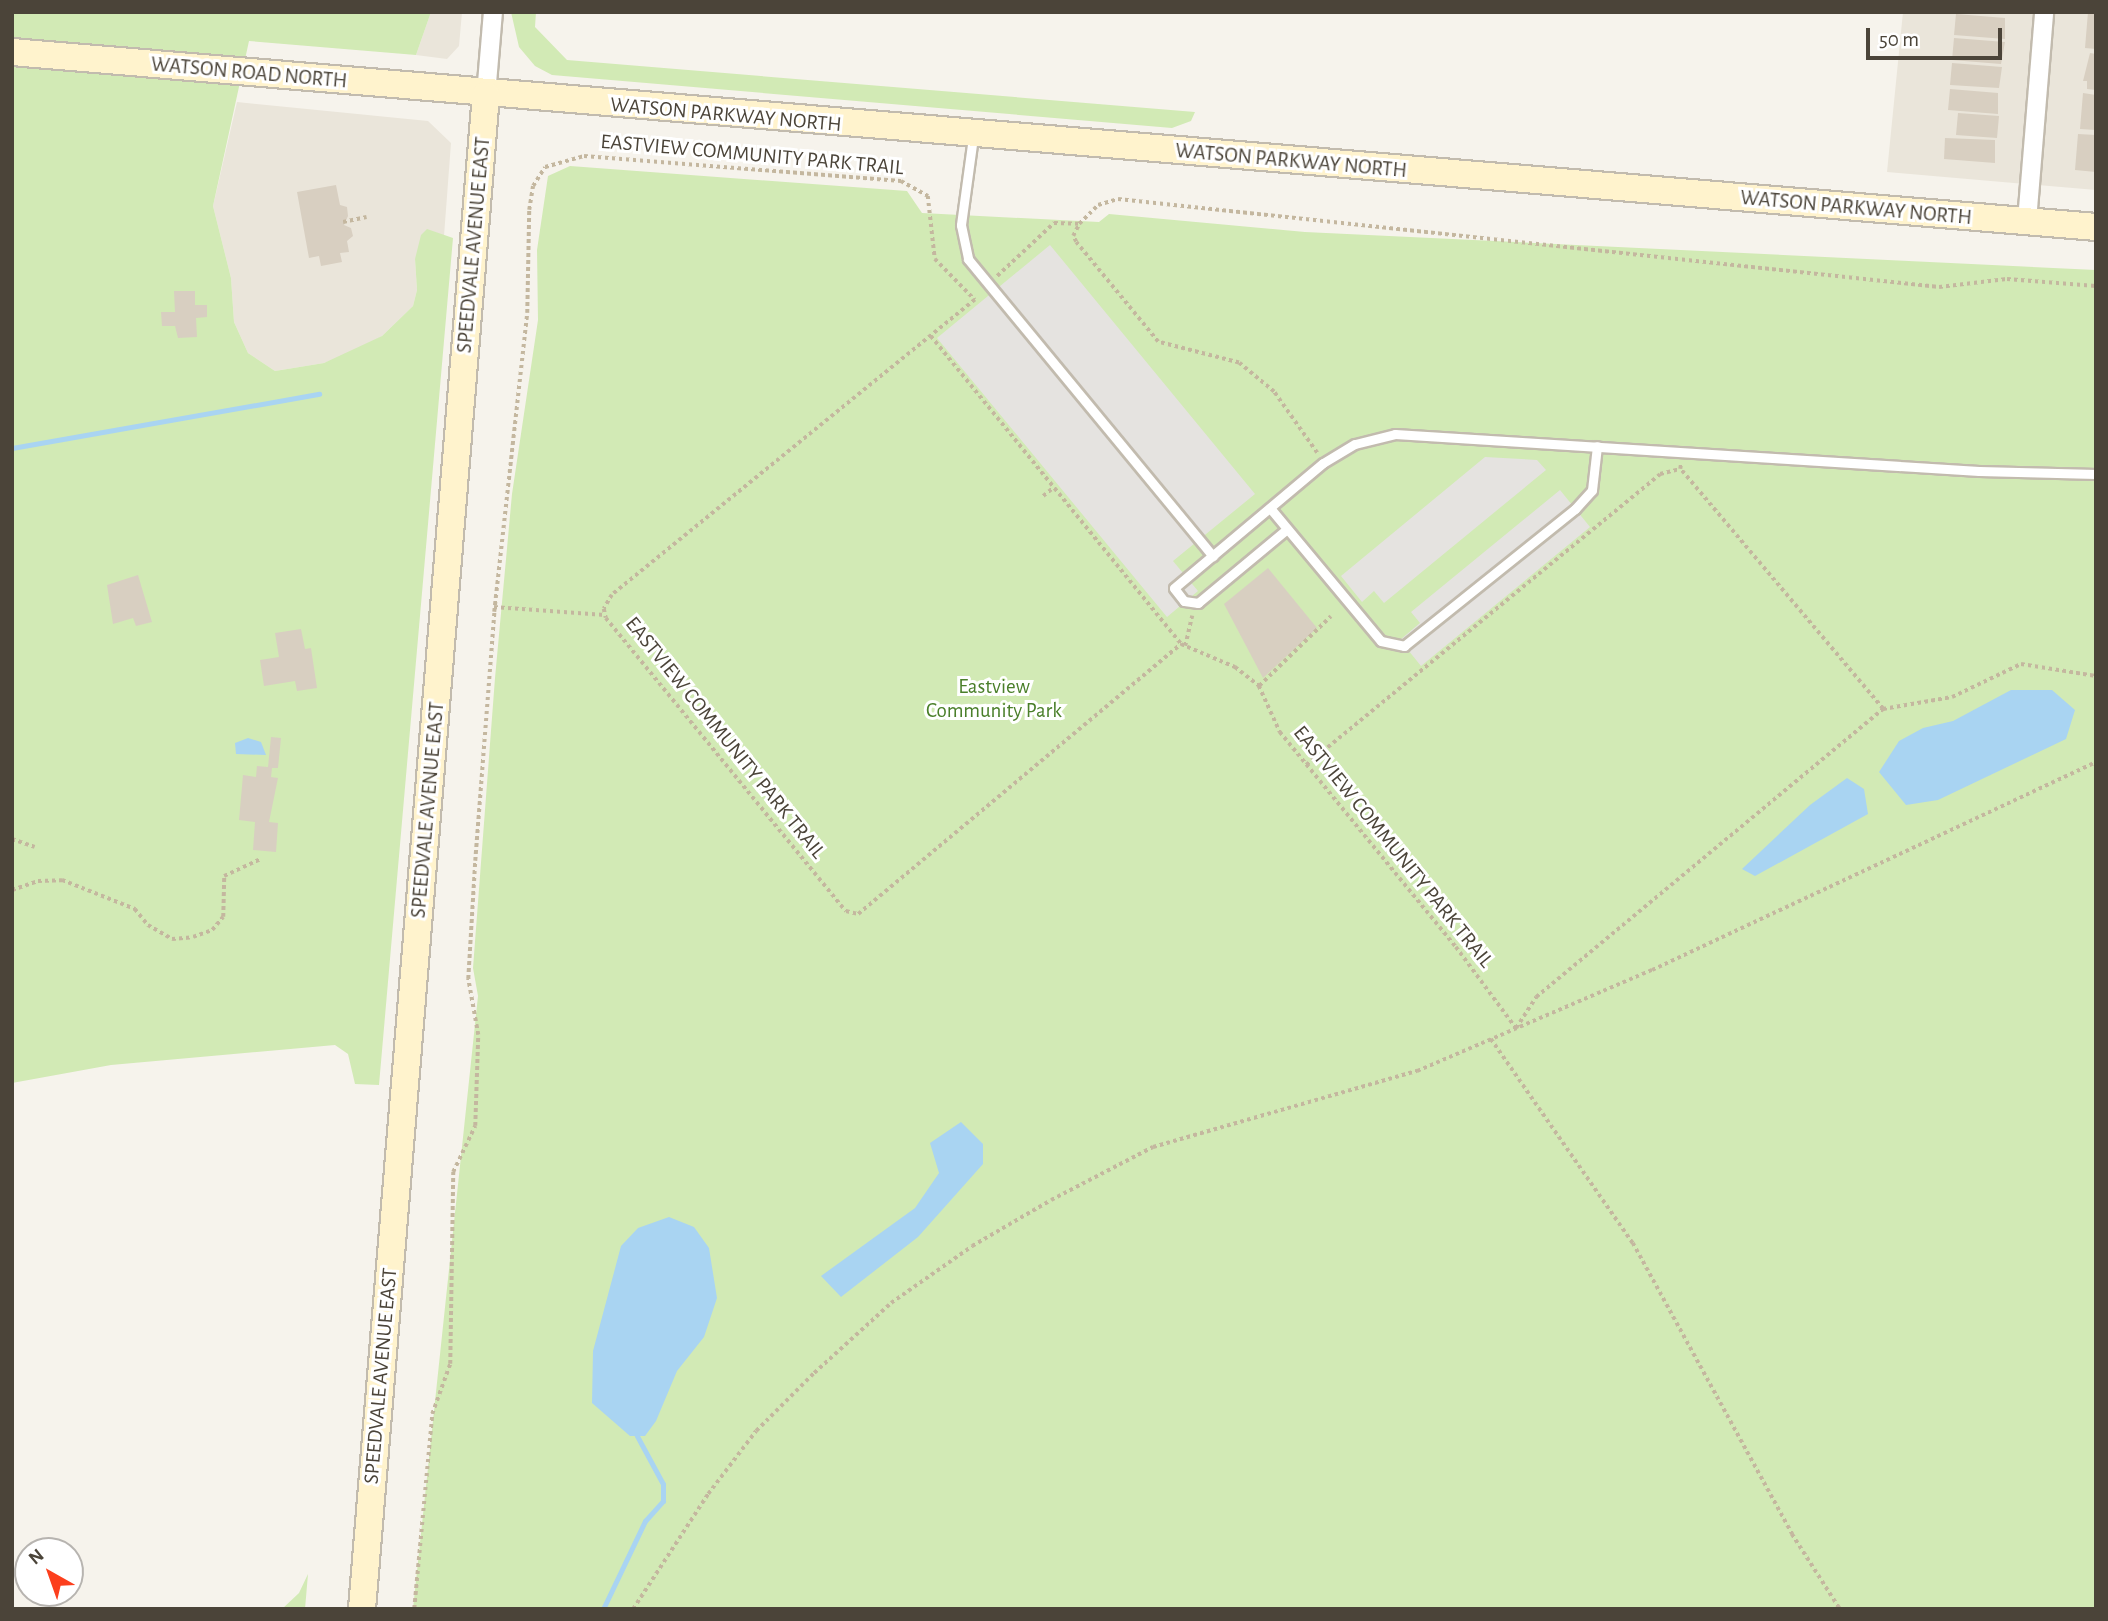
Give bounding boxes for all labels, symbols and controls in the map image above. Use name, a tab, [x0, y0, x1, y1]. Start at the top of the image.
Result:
scale bar	[1870, 14, 2007, 58]
text: 50 m	[1879, 29, 1919, 50]
street label: WATSON ROAD NORTH	[150, 52, 348, 94]
street label: WATSON PARKWAY NORTH	[609, 92, 843, 138]
street label: EASTVIEW COMMUNITY PARK TRAIL	[599, 129, 905, 181]
street label: SPEEDVALE AVENUE EAST	[452, 136, 496, 354]
street label: WATSON PARKWAY NORTH	[1174, 138, 1408, 184]
street label: WATSON PARKWAY NORTH	[1739, 185, 1973, 231]
street label: EASTVIEW COMMUNITY PARK TRAIL	[620, 612, 830, 864]
park label: Eastview Community Park	[926, 674, 1062, 724]
street label: SPEEDVALE AVENUE EAST	[406, 701, 450, 919]
street label: EASTVIEW COMMUNITY PARK TRAIL	[1288, 721, 1498, 973]
street label: SPEEDVALE AVENUE EAST	[359, 1267, 403, 1485]
north arrow	[14, 1537, 84, 1607]
text: N	[25, 1546, 48, 1569]

